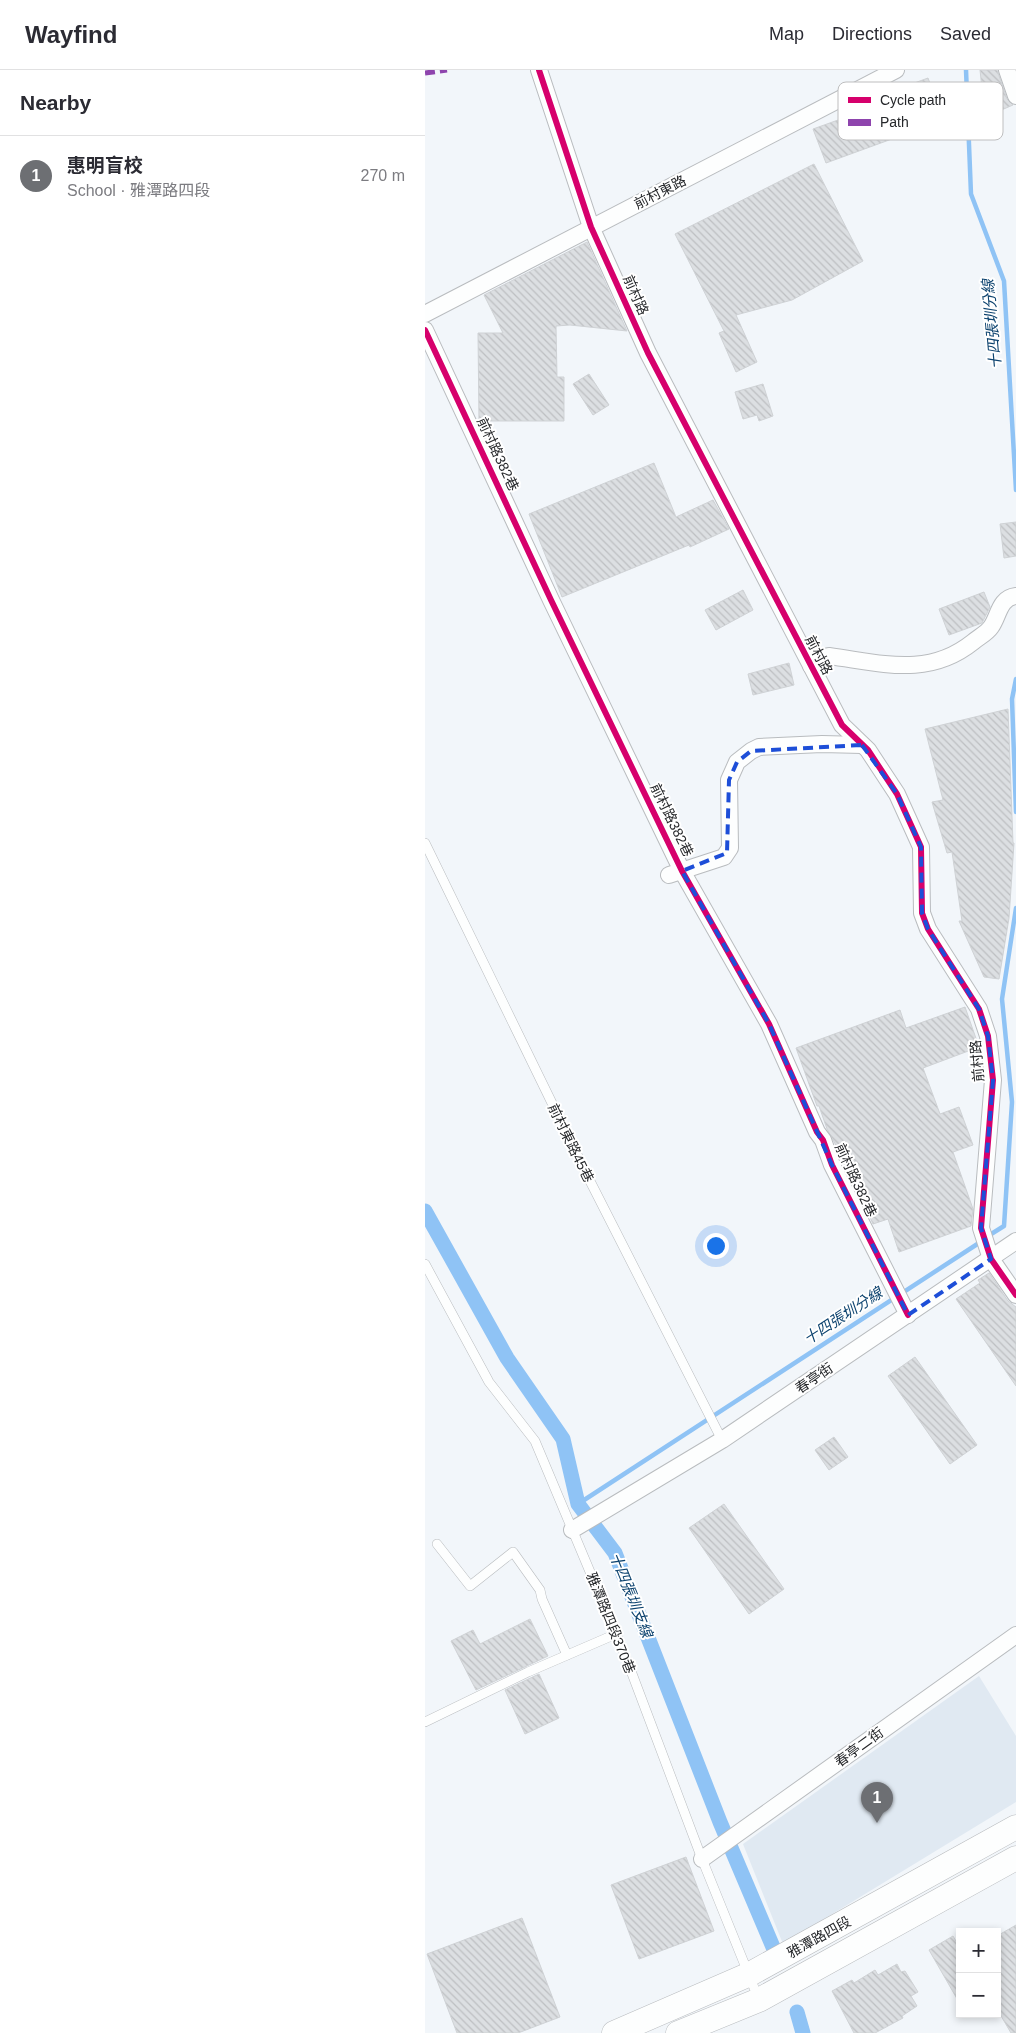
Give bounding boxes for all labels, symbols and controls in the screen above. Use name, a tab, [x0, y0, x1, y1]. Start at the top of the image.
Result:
text: Wayfind	[25, 21, 117, 48]
text: Map	[769, 24, 804, 44]
text: Directions	[832, 24, 912, 44]
text: Saved	[940, 24, 991, 44]
legend	[838, 82, 1003, 140]
text: Nearby	[20, 91, 91, 114]
text: Cycle path	[880, 92, 946, 108]
text: Path	[880, 114, 909, 130]
text: 惠明盲校	[67, 155, 143, 176]
text: 1	[32, 167, 40, 184]
text: 270 m	[361, 167, 405, 184]
street label: 前村東路	[631, 172, 689, 212]
text: School · 雅潭路四段	[67, 182, 210, 199]
street label: 前村路	[620, 273, 652, 317]
water label: 十四張圳分線	[979, 276, 1004, 370]
street label: 前村路382巷	[474, 415, 522, 493]
street label: 前村路	[802, 633, 836, 677]
street label: 前村路382巷	[647, 781, 697, 859]
street label: 前村路	[967, 1039, 987, 1083]
street label: 前村東路45巷	[545, 1101, 597, 1185]
street label: 前村路382巷	[832, 1141, 880, 1219]
your location	[703, 1233, 729, 1259]
water label: 十四張圳分線	[800, 1283, 887, 1347]
street label: 春亭街	[792, 1360, 836, 1396]
water label: 十四張圳支線	[607, 1550, 657, 1642]
street label: 雅潭路四段370巷	[583, 1570, 639, 1676]
street label: 春亭二街	[832, 1724, 886, 1770]
pin: 1	[861, 1782, 893, 1823]
street label: 雅潭路四段	[785, 1913, 853, 1961]
map controls	[956, 1928, 1001, 2018]
button: +	[956, 1928, 1001, 1973]
button: −	[956, 1973, 1001, 2018]

